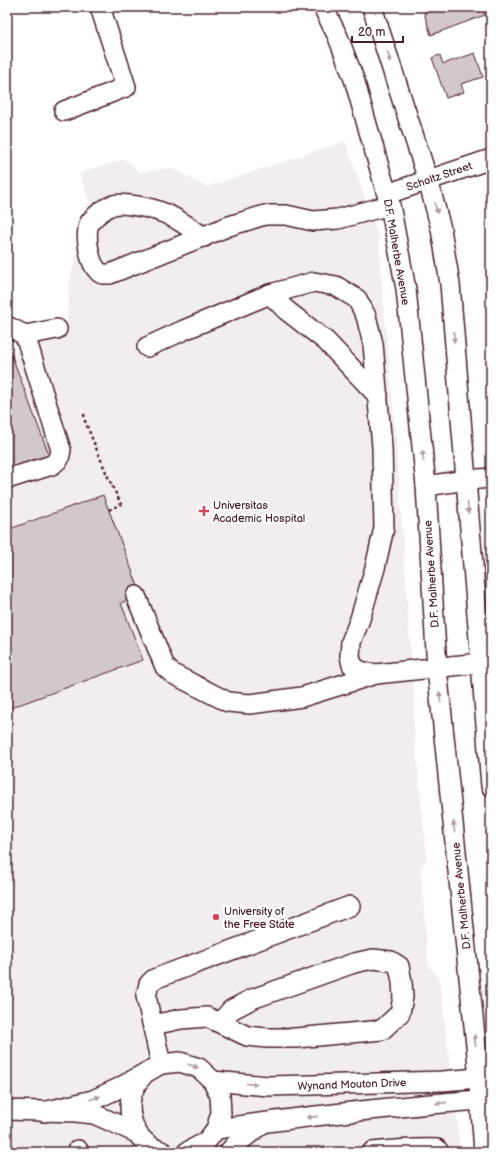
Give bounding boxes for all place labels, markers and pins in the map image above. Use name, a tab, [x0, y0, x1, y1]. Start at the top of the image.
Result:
place label: Universitas Academic Hospital	[213, 499, 305, 525]
marker: Universitas Academic Hospital	[198, 505, 210, 517]
place label: University of the Free State	[224, 905, 295, 931]
marker: University of the Free State	[211, 912, 221, 922]

